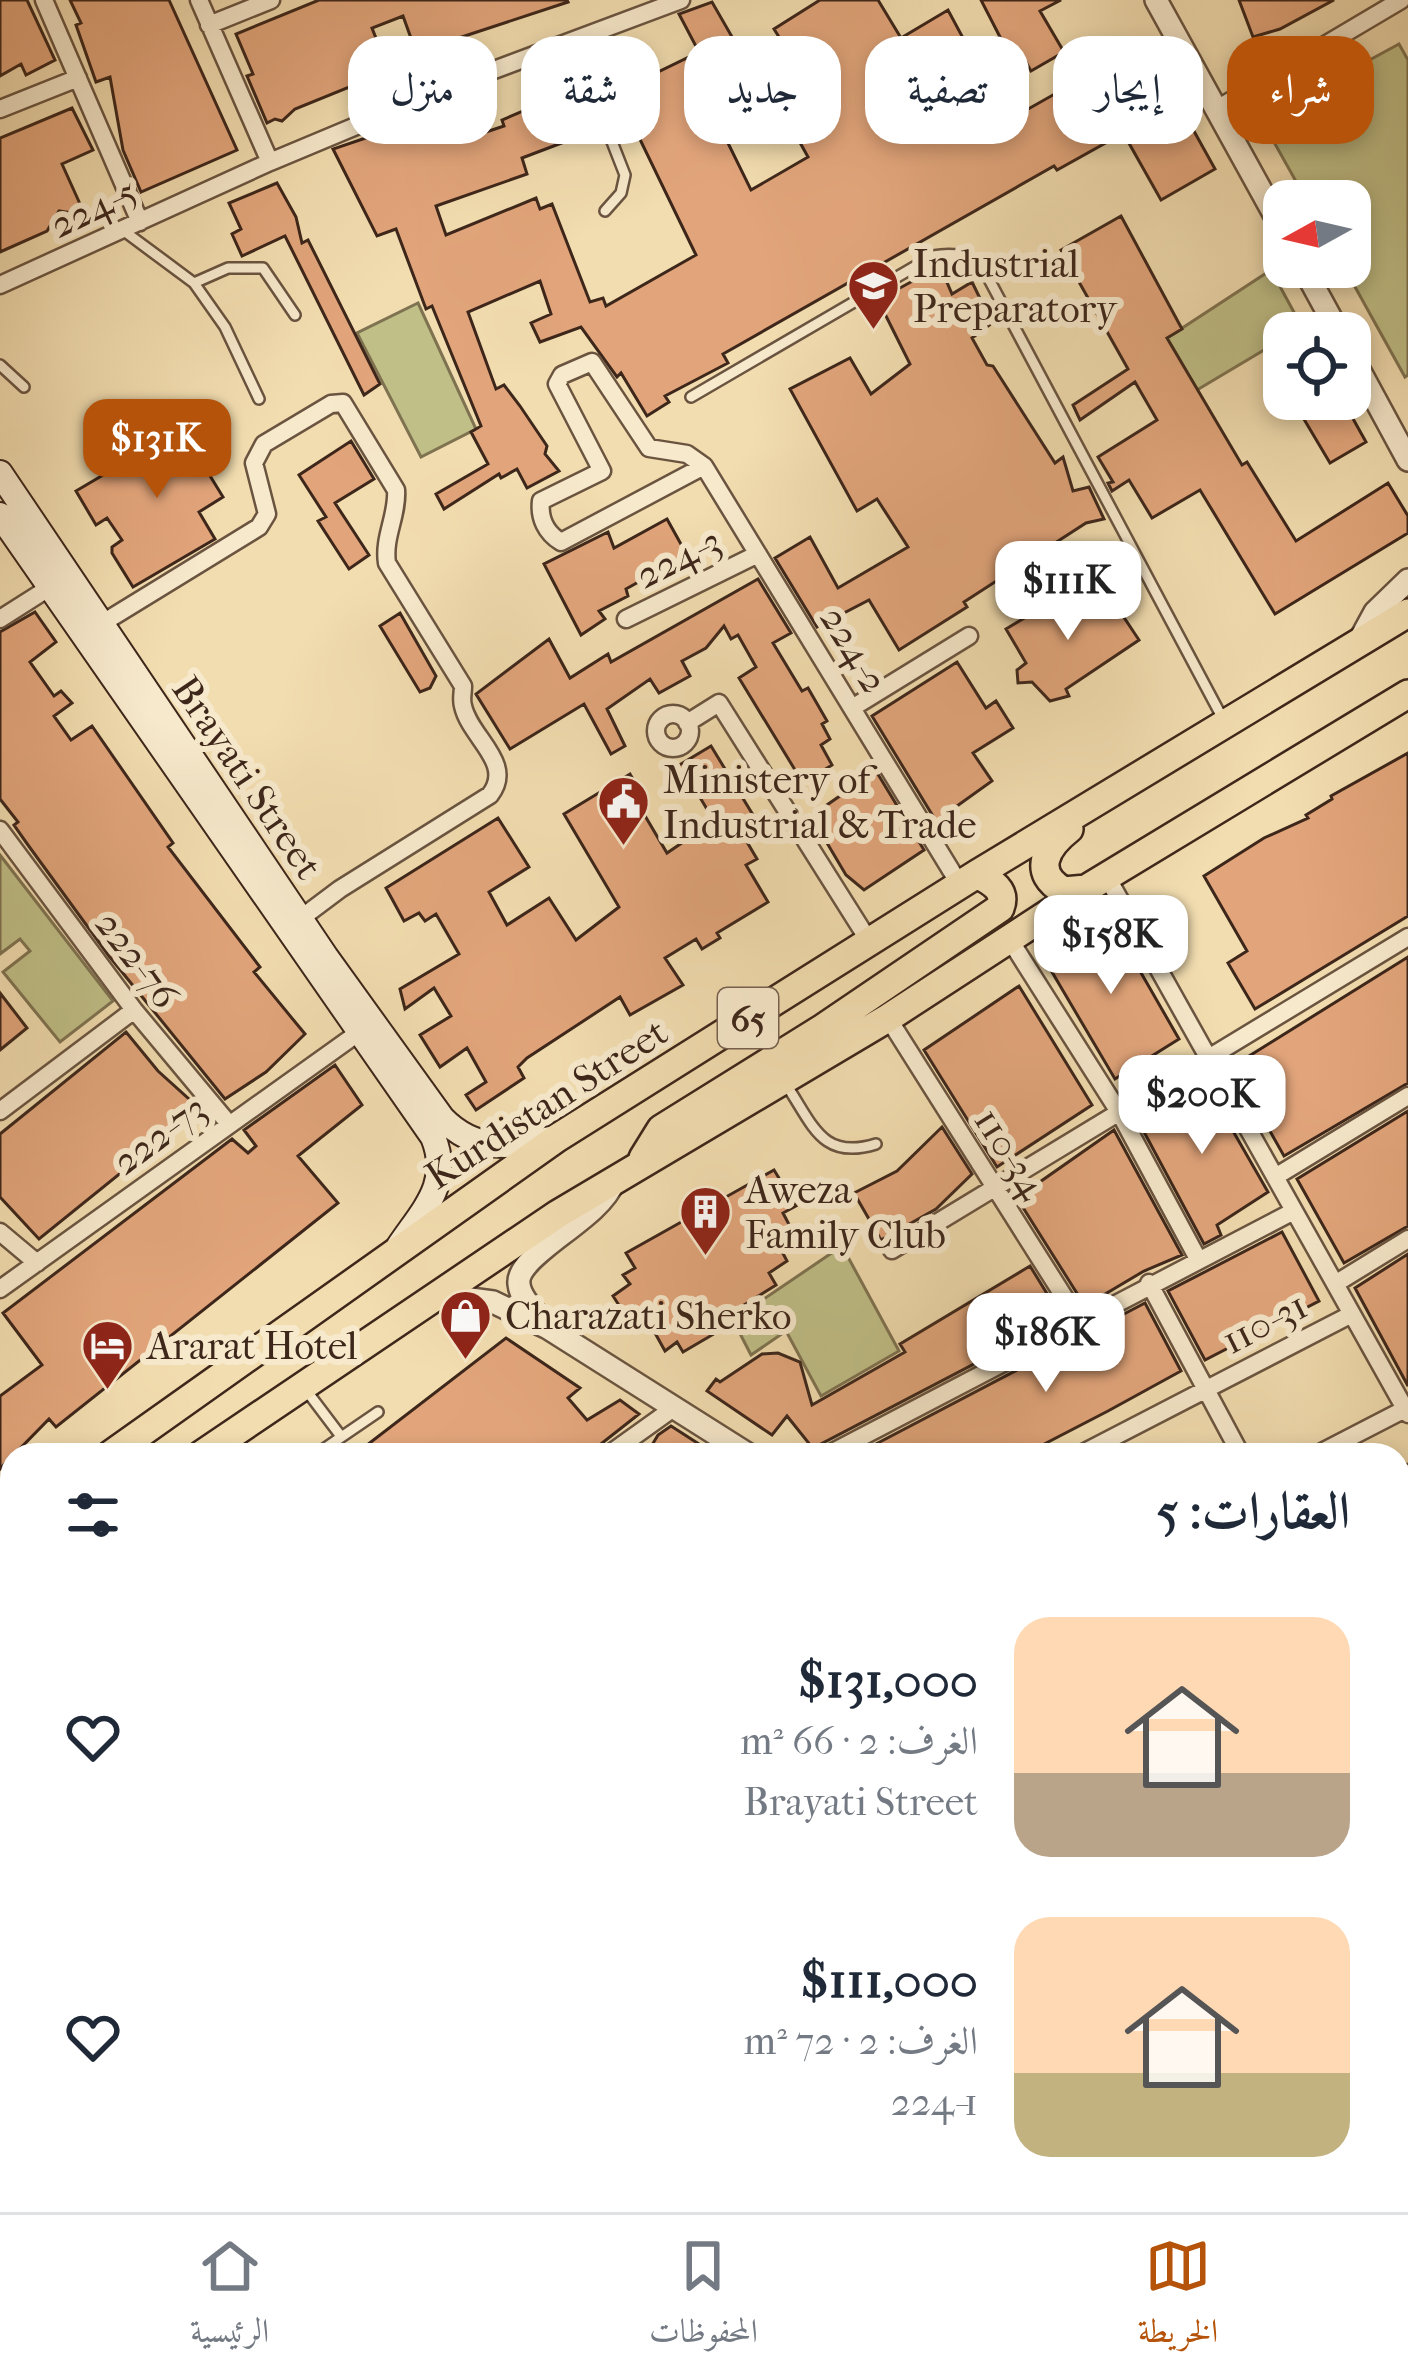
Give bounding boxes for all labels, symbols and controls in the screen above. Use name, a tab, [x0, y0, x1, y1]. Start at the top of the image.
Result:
chip: منزل	[348, 36, 497, 144]
chip: شقة	[521, 36, 660, 144]
chip: جديد	[684, 36, 841, 144]
chip: تصفية	[865, 36, 1029, 144]
chip: إيجار	[1053, 36, 1203, 144]
chip: شراء	[1227, 36, 1374, 144]
street label: 224-5	[43, 168, 144, 248]
north arrow	[1263, 180, 1371, 288]
map controls	[1263, 180, 1371, 420]
place label: Industrial Preparatory	[913, 241, 1118, 332]
school or university icon: Industrial Preparatory	[846, 257, 902, 331]
button: locate	[1263, 312, 1371, 420]
pin: $131K	[73, 399, 241, 501]
text: $131K	[110, 415, 204, 461]
street label: 224-3	[628, 518, 729, 598]
pin: $111K	[984, 541, 1152, 643]
text: $111K	[1022, 557, 1114, 603]
street label: 224-2	[810, 598, 898, 701]
street label: Brayati Street	[163, 668, 332, 888]
place label: Ministery of Industrial & Trade	[663, 757, 977, 848]
public building icon: Ministery of Industrial & Trade	[596, 773, 652, 847]
pin: $158K	[1027, 895, 1195, 997]
street label: 222-76	[86, 902, 189, 1018]
text: $158K	[1061, 911, 1161, 957]
road number: 65	[718, 988, 778, 1048]
street label: Kurdistan Street	[417, 1009, 676, 1199]
pin: $200K	[1118, 1055, 1286, 1157]
text: $200K	[1146, 1071, 1258, 1117]
street label: 222-73	[104, 1085, 216, 1184]
street label: 110-34	[965, 1100, 1056, 1208]
place label: Aweza Family Club	[743, 1167, 946, 1258]
building icon: Aweza Family Club	[678, 1183, 734, 1257]
street label: 110-31	[1214, 1282, 1315, 1364]
shop icon: Charazati Sherko	[438, 1287, 494, 1361]
place label: Charazati Sherko	[505, 1293, 792, 1339]
pin: $186K	[962, 1293, 1130, 1395]
text: $186K	[994, 1309, 1098, 1355]
hotel icon: Ararat Hotel	[80, 1317, 136, 1391]
place label: Ararat Hotel	[145, 1323, 358, 1369]
text: العقارات: 5	[1156, 1481, 1350, 1541]
icon: filters	[60, 1482, 126, 1548]
text: $131,000	[798, 1650, 978, 1710]
icon: home	[1110, 1665, 1254, 1809]
icon: heart	[60, 1704, 126, 1770]
text: الغرف: 2 · 66 m²	[740, 1718, 978, 1764]
text: Brayati Street	[744, 1779, 978, 1825]
text: $111,000	[800, 1950, 978, 2010]
icon: home	[1110, 1965, 1254, 2109]
icon: heart	[60, 2004, 126, 2070]
text: الغرف: 2 · 72 m²	[744, 2018, 978, 2064]
text: 224-1	[891, 2079, 978, 2125]
tab: الرئيسية	[190, 2233, 269, 2363]
tab: المحفوظات	[649, 2233, 758, 2363]
tab: الخريطة	[1138, 2233, 1218, 2363]

